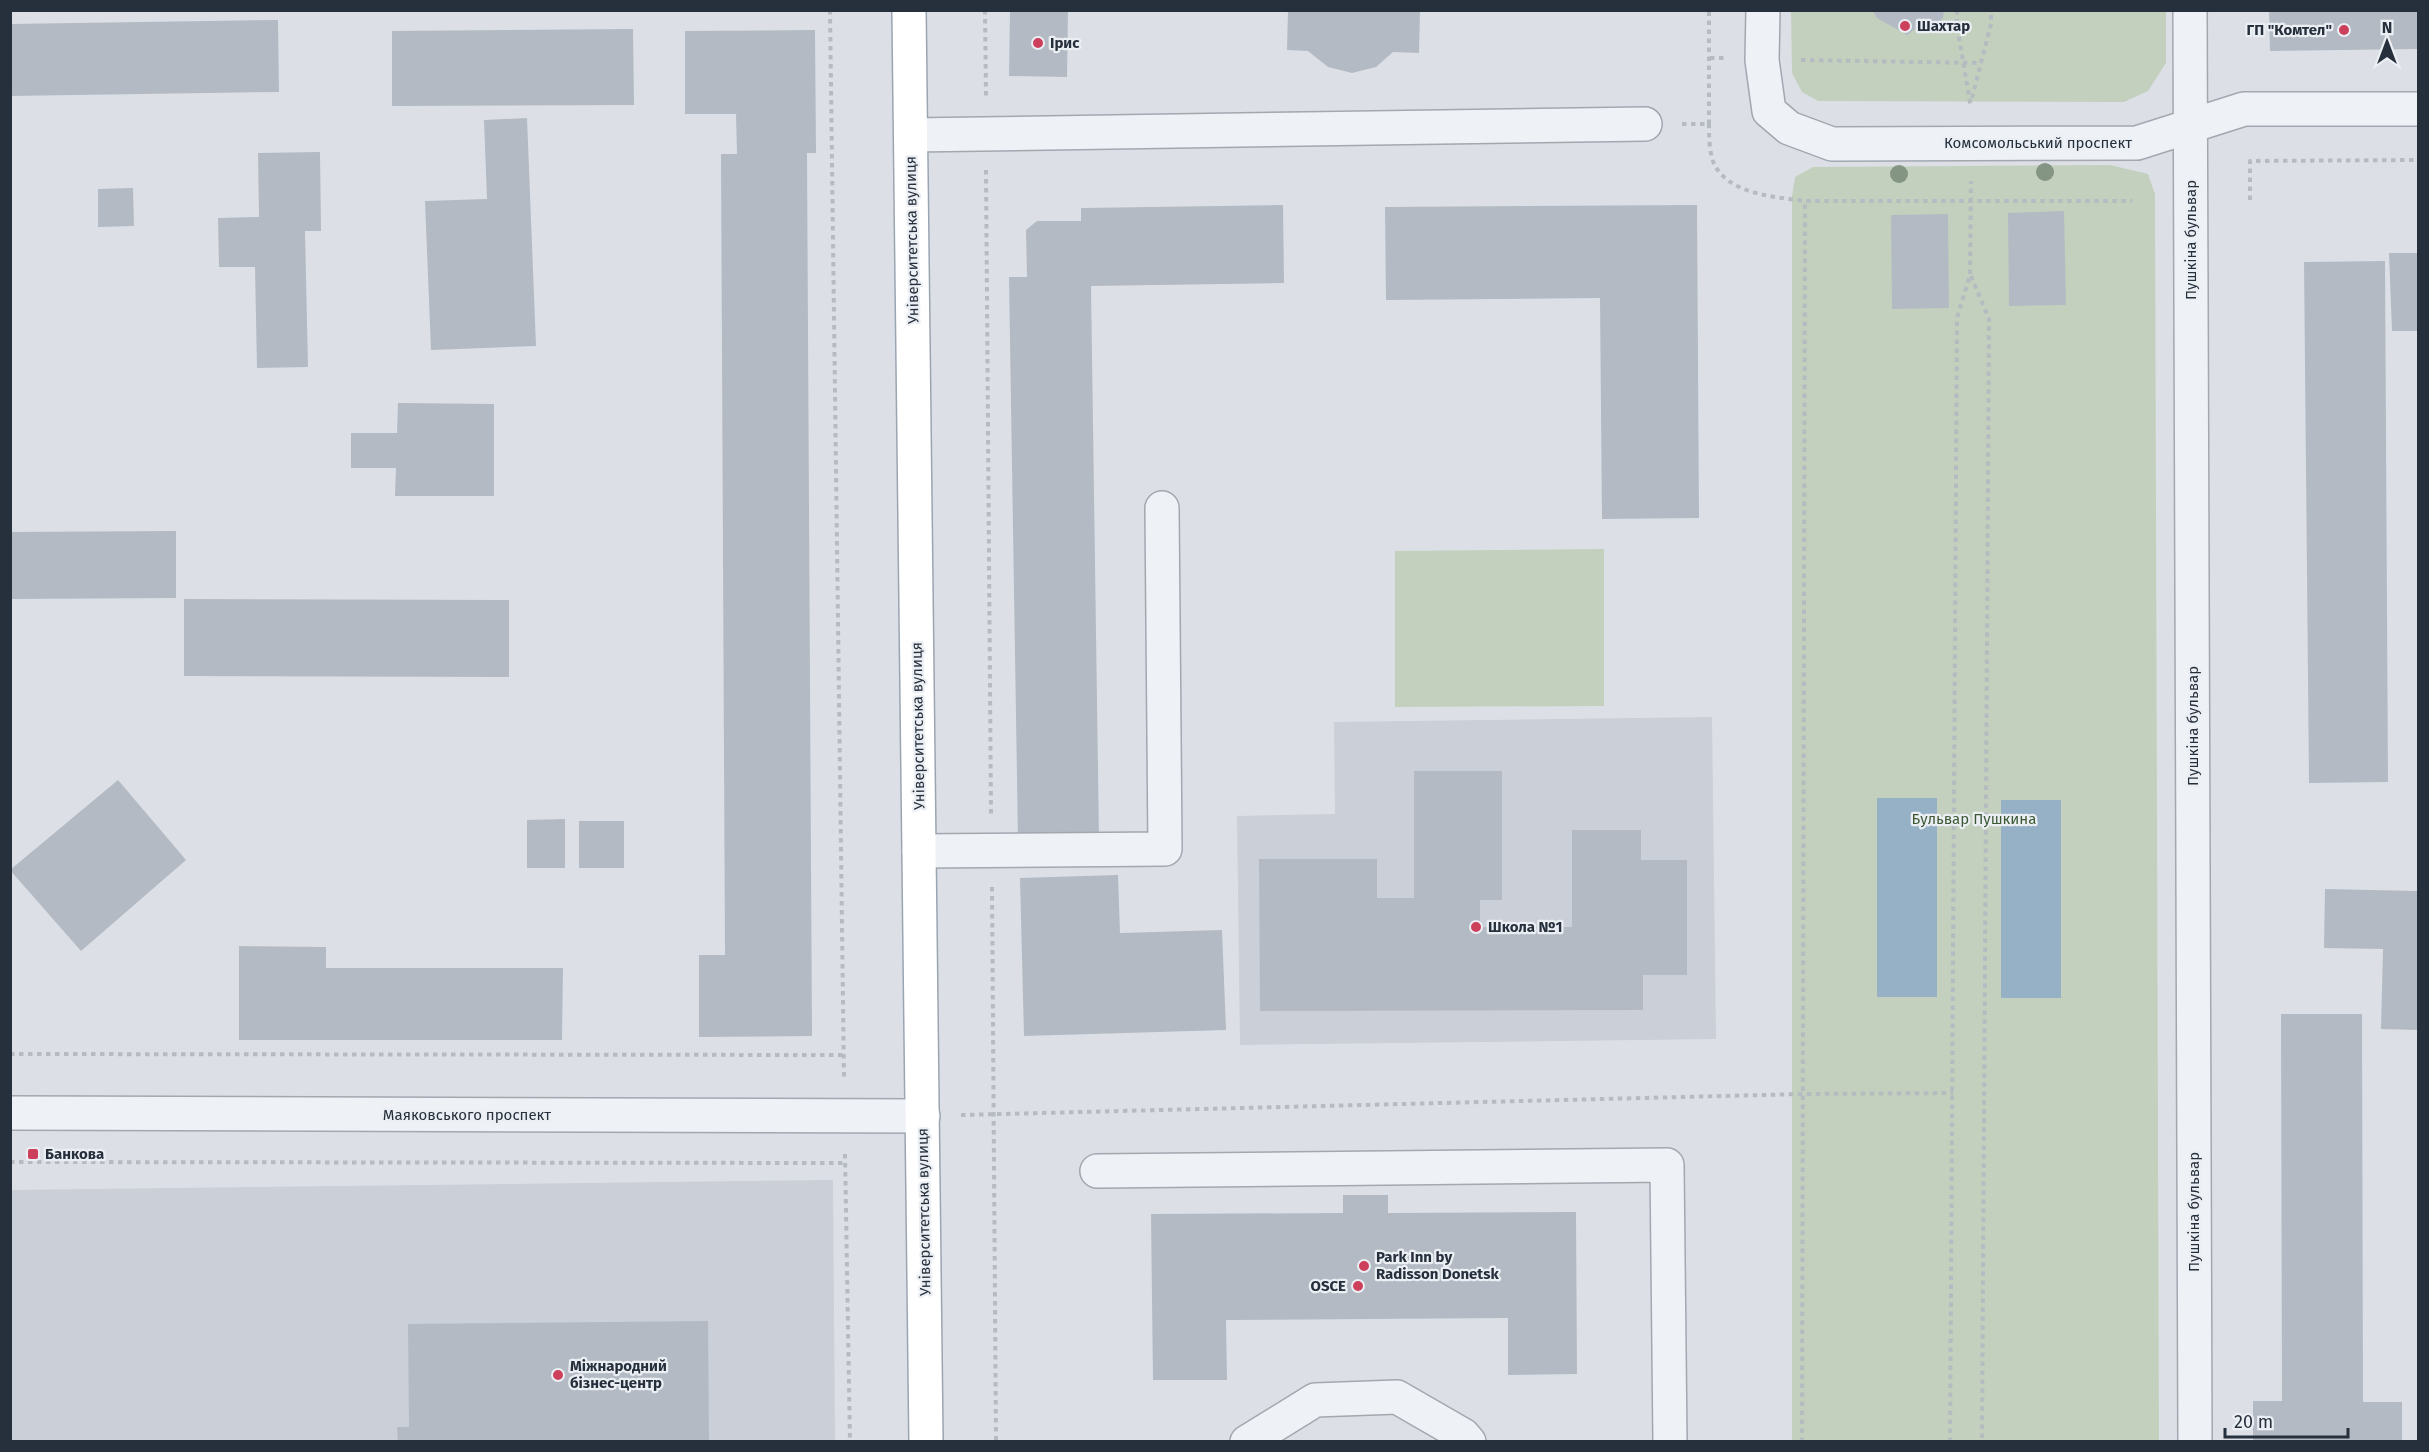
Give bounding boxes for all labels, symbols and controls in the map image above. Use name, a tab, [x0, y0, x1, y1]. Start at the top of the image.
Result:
north arrow	[2357, 12, 2417, 72]
place label: Шахтар	[1917, 17, 1970, 35]
text: N	[2382, 18, 2392, 37]
marker: Шахтар	[1898, 19, 1912, 33]
place label: ГП "Комтел"	[2247, 21, 2332, 39]
marker: ГП "Комтел"	[2337, 23, 2351, 37]
place label: Ірис	[1050, 34, 1080, 52]
marker: Ірис	[1031, 36, 1045, 50]
street label: Комсомольський проспект	[1944, 134, 2132, 152]
street label: Університетська вулиця	[902, 156, 922, 324]
street label: Пушкіна бульвар	[2182, 180, 2200, 300]
street label: Університетська вулиця	[908, 642, 928, 810]
street label: Пушкіна бульвар	[2184, 666, 2202, 786]
park label: Бульвар Пушкина	[1912, 810, 2036, 828]
place label: Школа №1	[1488, 918, 1563, 936]
marker: Школа №1	[1469, 920, 1483, 934]
street label: Маяковського проспект	[383, 1106, 551, 1124]
street label: Університетська вулиця	[914, 1128, 934, 1296]
place label: Банкова	[45, 1145, 104, 1163]
marker: Банкова	[26, 1147, 40, 1161]
street label: Пушкіна бульвар	[2185, 1152, 2203, 1272]
place label: Park Inn by Radisson Donetsk	[1376, 1248, 1499, 1283]
marker: Park Inn by Radisson Donetsk	[1357, 1259, 1371, 1273]
place label: OSCE	[1311, 1277, 1346, 1295]
marker: OSCE	[1351, 1279, 1365, 1293]
place label: Міжнародний бізнес-центр	[570, 1357, 667, 1392]
marker: Міжнародний бізнес-центр	[551, 1368, 565, 1382]
scale bar	[2225, 1401, 2348, 1439]
text: 20 m	[2234, 1411, 2273, 1433]

